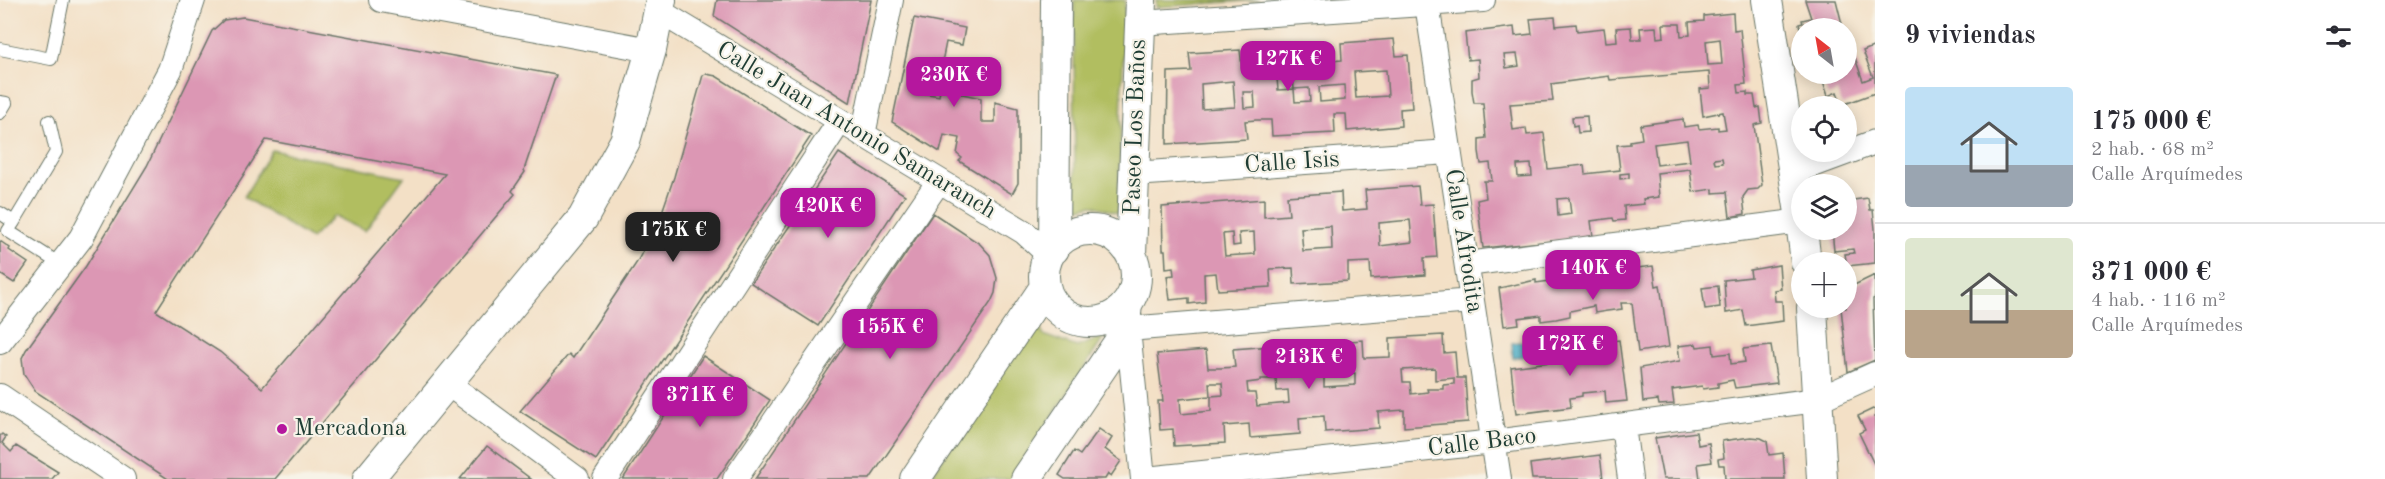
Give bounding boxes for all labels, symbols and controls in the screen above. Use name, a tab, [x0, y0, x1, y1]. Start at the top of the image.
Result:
north arrow	[1791, 18, 1857, 84]
map controls	[1791, 18, 1857, 318]
icon: filters	[2322, 20, 2355, 53]
text: 9 viviendas	[1905, 23, 2035, 49]
street label: Calle Juan Antonio Samaranch	[712, 38, 1000, 224]
street label: Paseo Los Baños	[1121, 39, 1151, 215]
pin: 127K €	[1239, 41, 1337, 92]
text: 127K €	[1254, 50, 1322, 70]
pin: 230K €	[905, 57, 1003, 108]
text: 230K €	[920, 66, 988, 86]
button: locate	[1791, 96, 1857, 162]
text: 175 000 €	[2091, 109, 2211, 135]
icon: home	[1953, 111, 2025, 183]
text: 2 hab. · 68 m²	[2091, 140, 2214, 160]
street label: Calle Isis	[1244, 148, 1340, 178]
text: Calle Arquímedes	[2091, 165, 2243, 185]
street label: Calle Afrodita	[1440, 167, 1486, 315]
button: layers	[1791, 174, 1857, 240]
pin: 420K €	[779, 188, 877, 239]
text: 420K €	[794, 197, 862, 217]
pin: 175K €	[624, 212, 722, 263]
text: 175K €	[639, 221, 707, 241]
pin: 140K €	[1544, 250, 1642, 301]
button: +	[1791, 252, 1857, 318]
text: 140K €	[1559, 259, 1627, 279]
text: 371 000 €	[2091, 260, 2211, 286]
icon: home	[1953, 262, 2025, 334]
text: 4 hab. · 116 m²	[2091, 291, 2225, 311]
pin: 155K €	[841, 309, 939, 360]
text: Calle Arquímedes	[2091, 316, 2243, 336]
text: 155K €	[856, 318, 924, 338]
pin: 172K €	[1521, 326, 1619, 377]
text: 172K €	[1536, 335, 1604, 355]
pin: 213K €	[1260, 339, 1358, 390]
text: 213K €	[1275, 348, 1343, 368]
pin: 371K €	[651, 377, 749, 428]
text: 371K €	[666, 386, 734, 406]
place label: Mercadona	[294, 417, 407, 441]
marker: Mercadona	[275, 422, 289, 436]
street label: Calle Baco	[1426, 424, 1538, 462]

